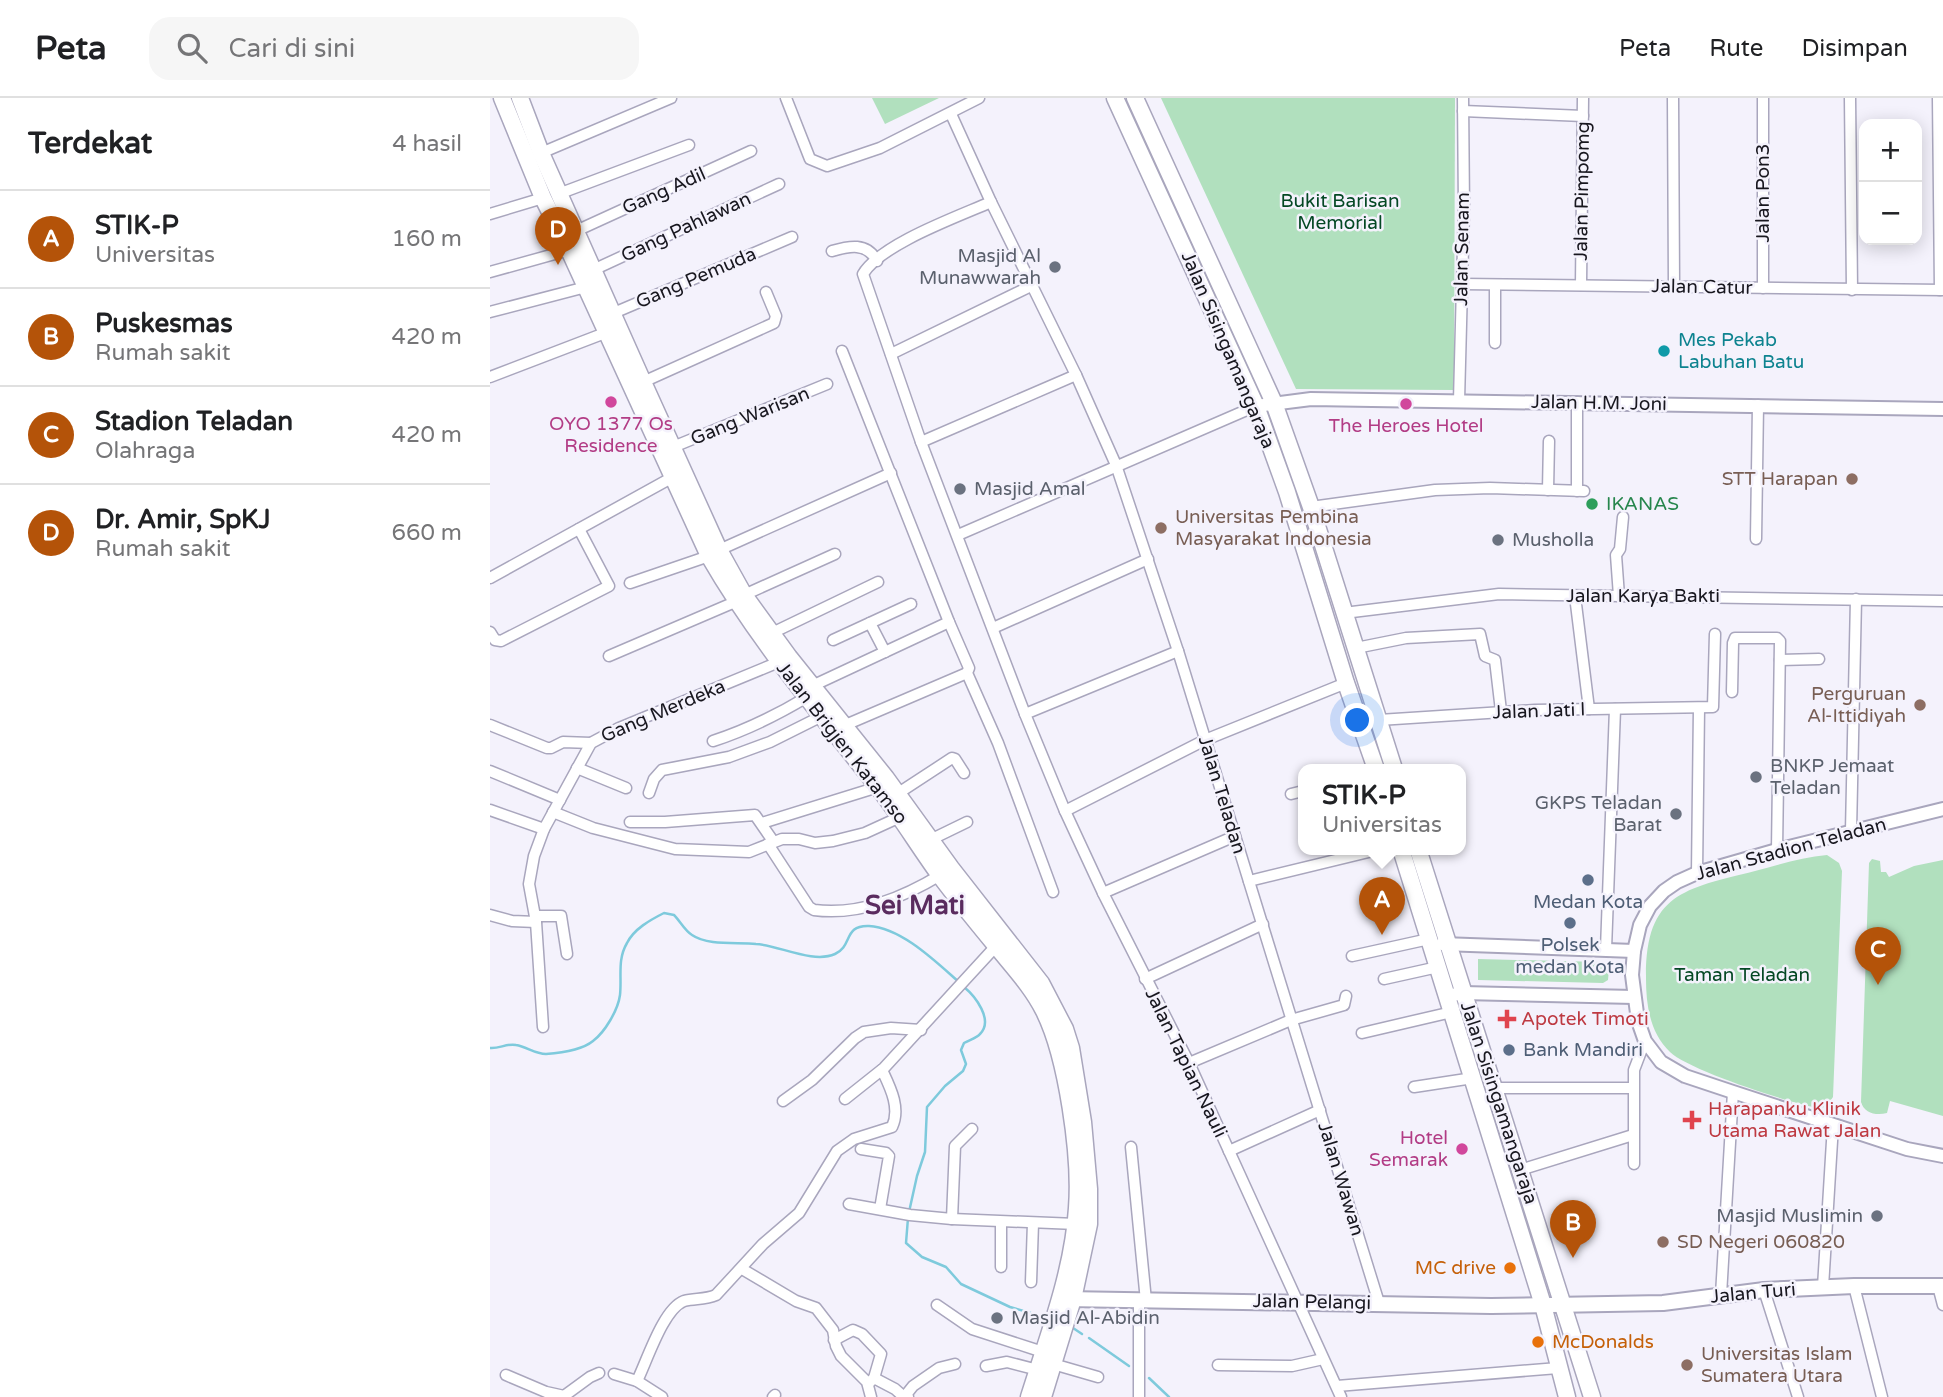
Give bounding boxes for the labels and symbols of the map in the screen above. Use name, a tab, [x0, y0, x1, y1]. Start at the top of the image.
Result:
street label: Jalan Pimpomg	[1570, 121, 1594, 261]
street label: Jalan Pon3	[1752, 143, 1774, 243]
street label: Gang Adil	[619, 163, 709, 219]
street label: Gang Pahlawan	[618, 187, 754, 267]
park label: Bukit Barisan Memorial	[1280, 190, 1400, 234]
street label: Jalan Senam	[1450, 192, 1474, 306]
pin: D	[535, 207, 581, 265]
street label: Gang Pemuda	[633, 243, 759, 313]
place label: Masjid Al Munawwarah	[919, 245, 1041, 289]
street label: Jalan Sisingamangaraja	[1177, 248, 1279, 452]
marker: Masjid Al Munawwarah	[1047, 259, 1063, 275]
street label: Jalan Catur	[1651, 275, 1754, 299]
place label: Mes Pekab Labuhan Batu	[1678, 329, 1804, 373]
marker: Mes Pekab Labuhan Batu	[1656, 343, 1672, 359]
street label: Gang Warisan	[687, 382, 813, 450]
street label: Jalan H.M. Joni	[1531, 391, 1667, 415]
marker: OYO 1377 Os Residence	[603, 394, 619, 410]
marker: The Heroes Hotel	[1398, 396, 1414, 412]
place label: OYO 1377 Os Residence	[549, 413, 673, 457]
place label: The Heroes Hotel	[1328, 415, 1484, 437]
place label: STT Harapan	[1722, 468, 1838, 490]
marker: STT Harapan	[1844, 471, 1860, 487]
place label: Masjid Amal	[974, 478, 1086, 500]
marker: Masjid Amal	[952, 481, 968, 497]
place label: IKANAS	[1606, 493, 1679, 515]
marker: IKANAS	[1584, 496, 1600, 512]
place label: Universitas Pembina Masyarakat Indonesia	[1175, 506, 1372, 550]
marker: Universitas Pembina Masyarakat Indonesia	[1153, 520, 1169, 536]
place label: Musholla	[1512, 529, 1594, 551]
marker: Musholla	[1490, 532, 1506, 548]
street label: Jalan Karya Bakti	[1566, 585, 1720, 607]
street label: Jalan Brigjen Katamso	[772, 658, 912, 828]
street label: Gang Merdeka	[597, 675, 729, 747]
place label: Perguruan Al-Ittidiyah	[1807, 683, 1906, 727]
marker: Perguruan Al-Ittidiyah	[1912, 697, 1928, 713]
street label: Jalan Jati I	[1492, 698, 1586, 724]
your location	[1340, 703, 1374, 737]
street label: Jalan Teladan	[1194, 733, 1250, 857]
place label: BNKP Jemaat Teladan	[1770, 755, 1894, 799]
marker: BNKP Jemaat Teladan	[1748, 769, 1764, 785]
place label: GKPS Teladan Barat	[1535, 792, 1662, 836]
marker: GKPS Teladan Barat	[1668, 806, 1684, 822]
street label: Jalan Stadion Teladan	[1693, 813, 1889, 885]
marker: Medan Kota	[1580, 872, 1596, 888]
pin: A	[1359, 877, 1405, 935]
district label: Sei Mati	[865, 890, 965, 921]
place label: Medan Kota	[1533, 891, 1643, 913]
marker: Polsek medan Kota	[1562, 915, 1578, 931]
pin: C	[1855, 927, 1901, 985]
place label: Polsek medan Kota	[1515, 934, 1625, 978]
park label: Taman Teladan	[1674, 964, 1810, 986]
street label: Jalan Tapian Nauli	[1140, 985, 1232, 1141]
street label: Jalan Sisingamangaraja	[1456, 999, 1542, 1207]
place label: Apotek Timoti	[1521, 1008, 1649, 1030]
marker: Apotek Timoti	[1499, 1011, 1515, 1027]
place label: Bank Mandiri	[1523, 1039, 1643, 1061]
marker: Bank Mandiri	[1501, 1042, 1517, 1058]
place label: Harapanku Klinik Utama Rawat Jalan	[1708, 1098, 1881, 1142]
marker: Harapanku Klinik Utama Rawat Jalan	[1682, 1110, 1702, 1130]
street label: Jalan Wawan	[1313, 1120, 1369, 1238]
place label: Hotel Semarak	[1369, 1127, 1448, 1171]
marker: Hotel Semarak	[1454, 1141, 1470, 1157]
pin: B	[1550, 1200, 1596, 1258]
place label: Masjid Muslimin	[1716, 1205, 1863, 1227]
marker: Masjid Muslimin	[1869, 1208, 1885, 1224]
place label: SD Negeri 060820	[1677, 1231, 1845, 1253]
marker: SD Negeri 060820	[1655, 1234, 1671, 1250]
place label: MC drive	[1415, 1257, 1496, 1279]
marker: MC drive	[1502, 1260, 1518, 1276]
street label: Jalan Turi	[1709, 1278, 1797, 1308]
street label: Jalan Pelangi	[1253, 1290, 1371, 1314]
place label: Masjid Al-Abidin	[1011, 1307, 1160, 1329]
marker: Masjid Al-Abidin	[989, 1310, 1005, 1326]
place label: McDonalds	[1552, 1331, 1654, 1353]
marker: McDonalds	[1530, 1334, 1546, 1350]
place label: Universitas Islam Sumatera Utara	[1701, 1343, 1852, 1387]
marker: Universitas Islam Sumatera Utara	[1679, 1357, 1695, 1373]

